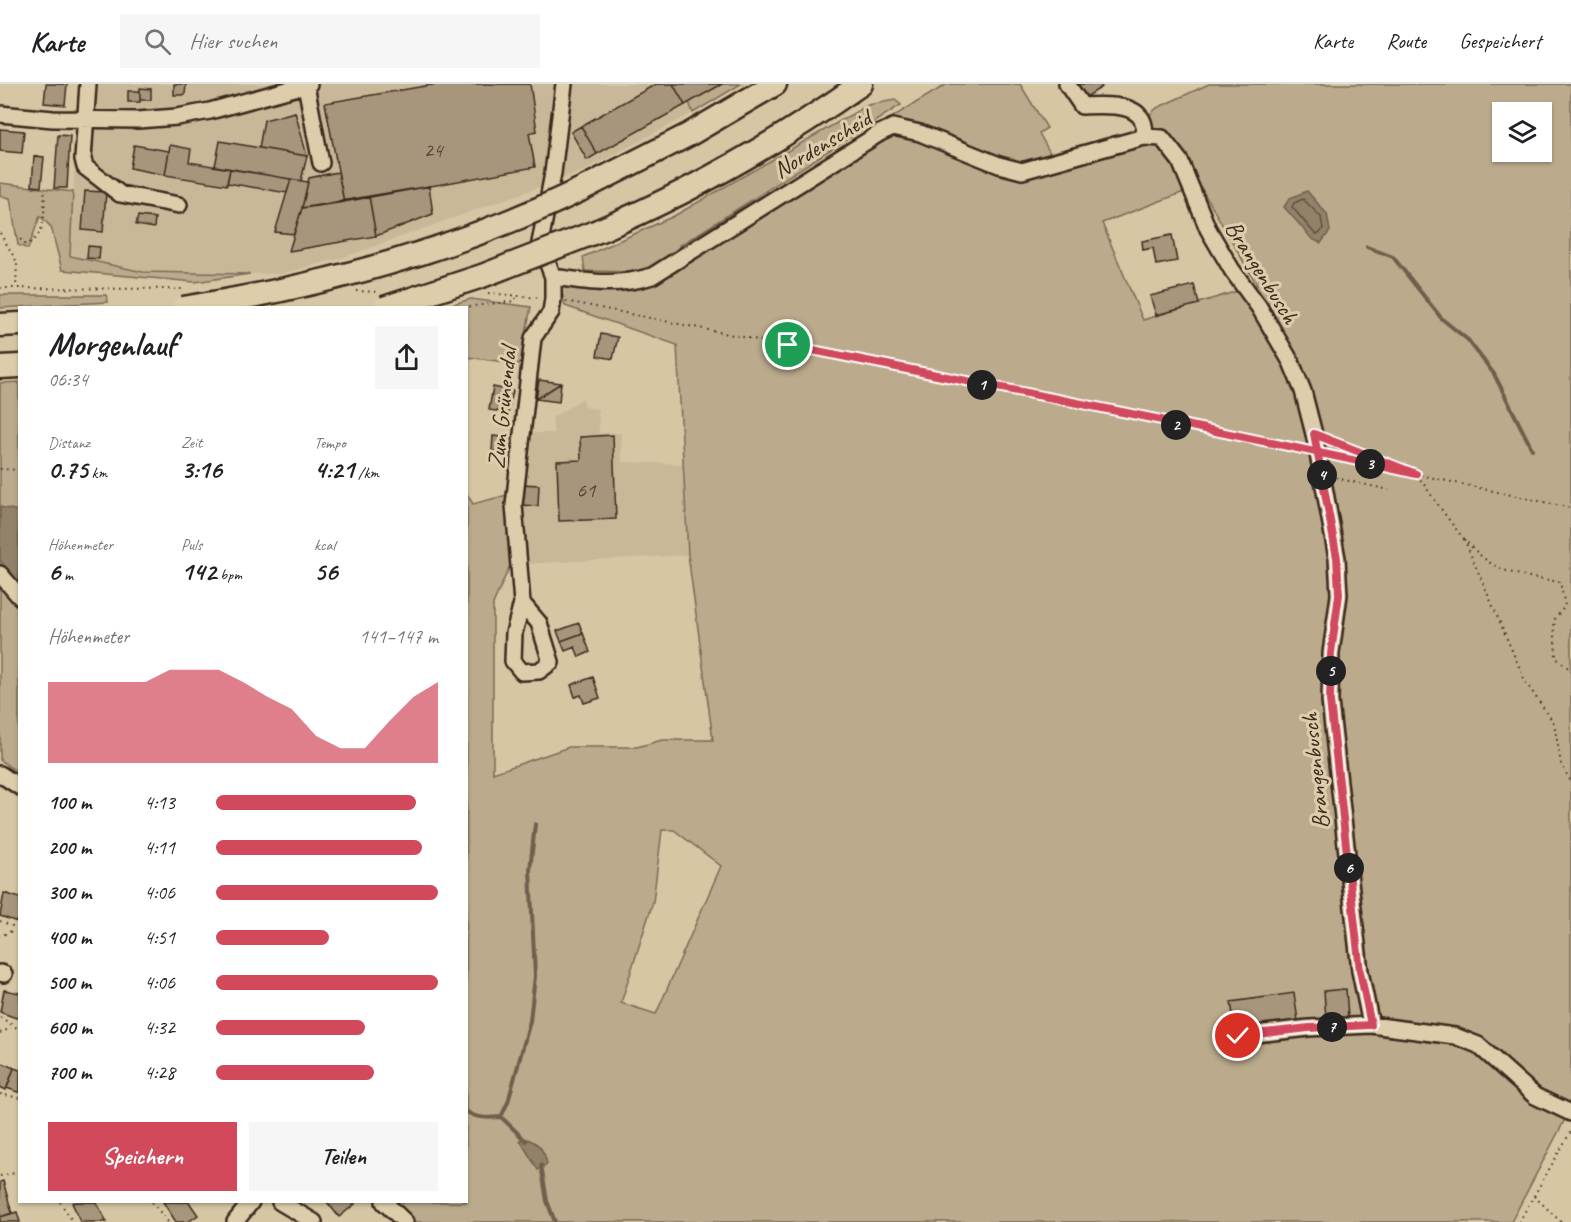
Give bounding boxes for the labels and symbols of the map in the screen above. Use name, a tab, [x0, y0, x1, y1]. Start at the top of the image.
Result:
street label: Nordenscheid	[768, 101, 879, 185]
house number: 24	[424, 137, 445, 163]
street label: Brangenbusch	[1218, 215, 1306, 330]
pin	[762, 319, 813, 370]
street label: Zum Grünendal	[481, 342, 524, 470]
pin: 1	[967, 370, 997, 400]
pin: 2	[1161, 410, 1191, 440]
pin: 3	[1355, 449, 1385, 479]
pin: 4	[1307, 460, 1337, 490]
house number: 61	[577, 477, 597, 503]
pin: 5	[1316, 656, 1346, 686]
street label: Brangenbusch	[1294, 710, 1336, 830]
pin: 6	[1334, 853, 1364, 883]
pin	[1212, 1010, 1263, 1061]
pin: 7	[1317, 1012, 1347, 1042]

